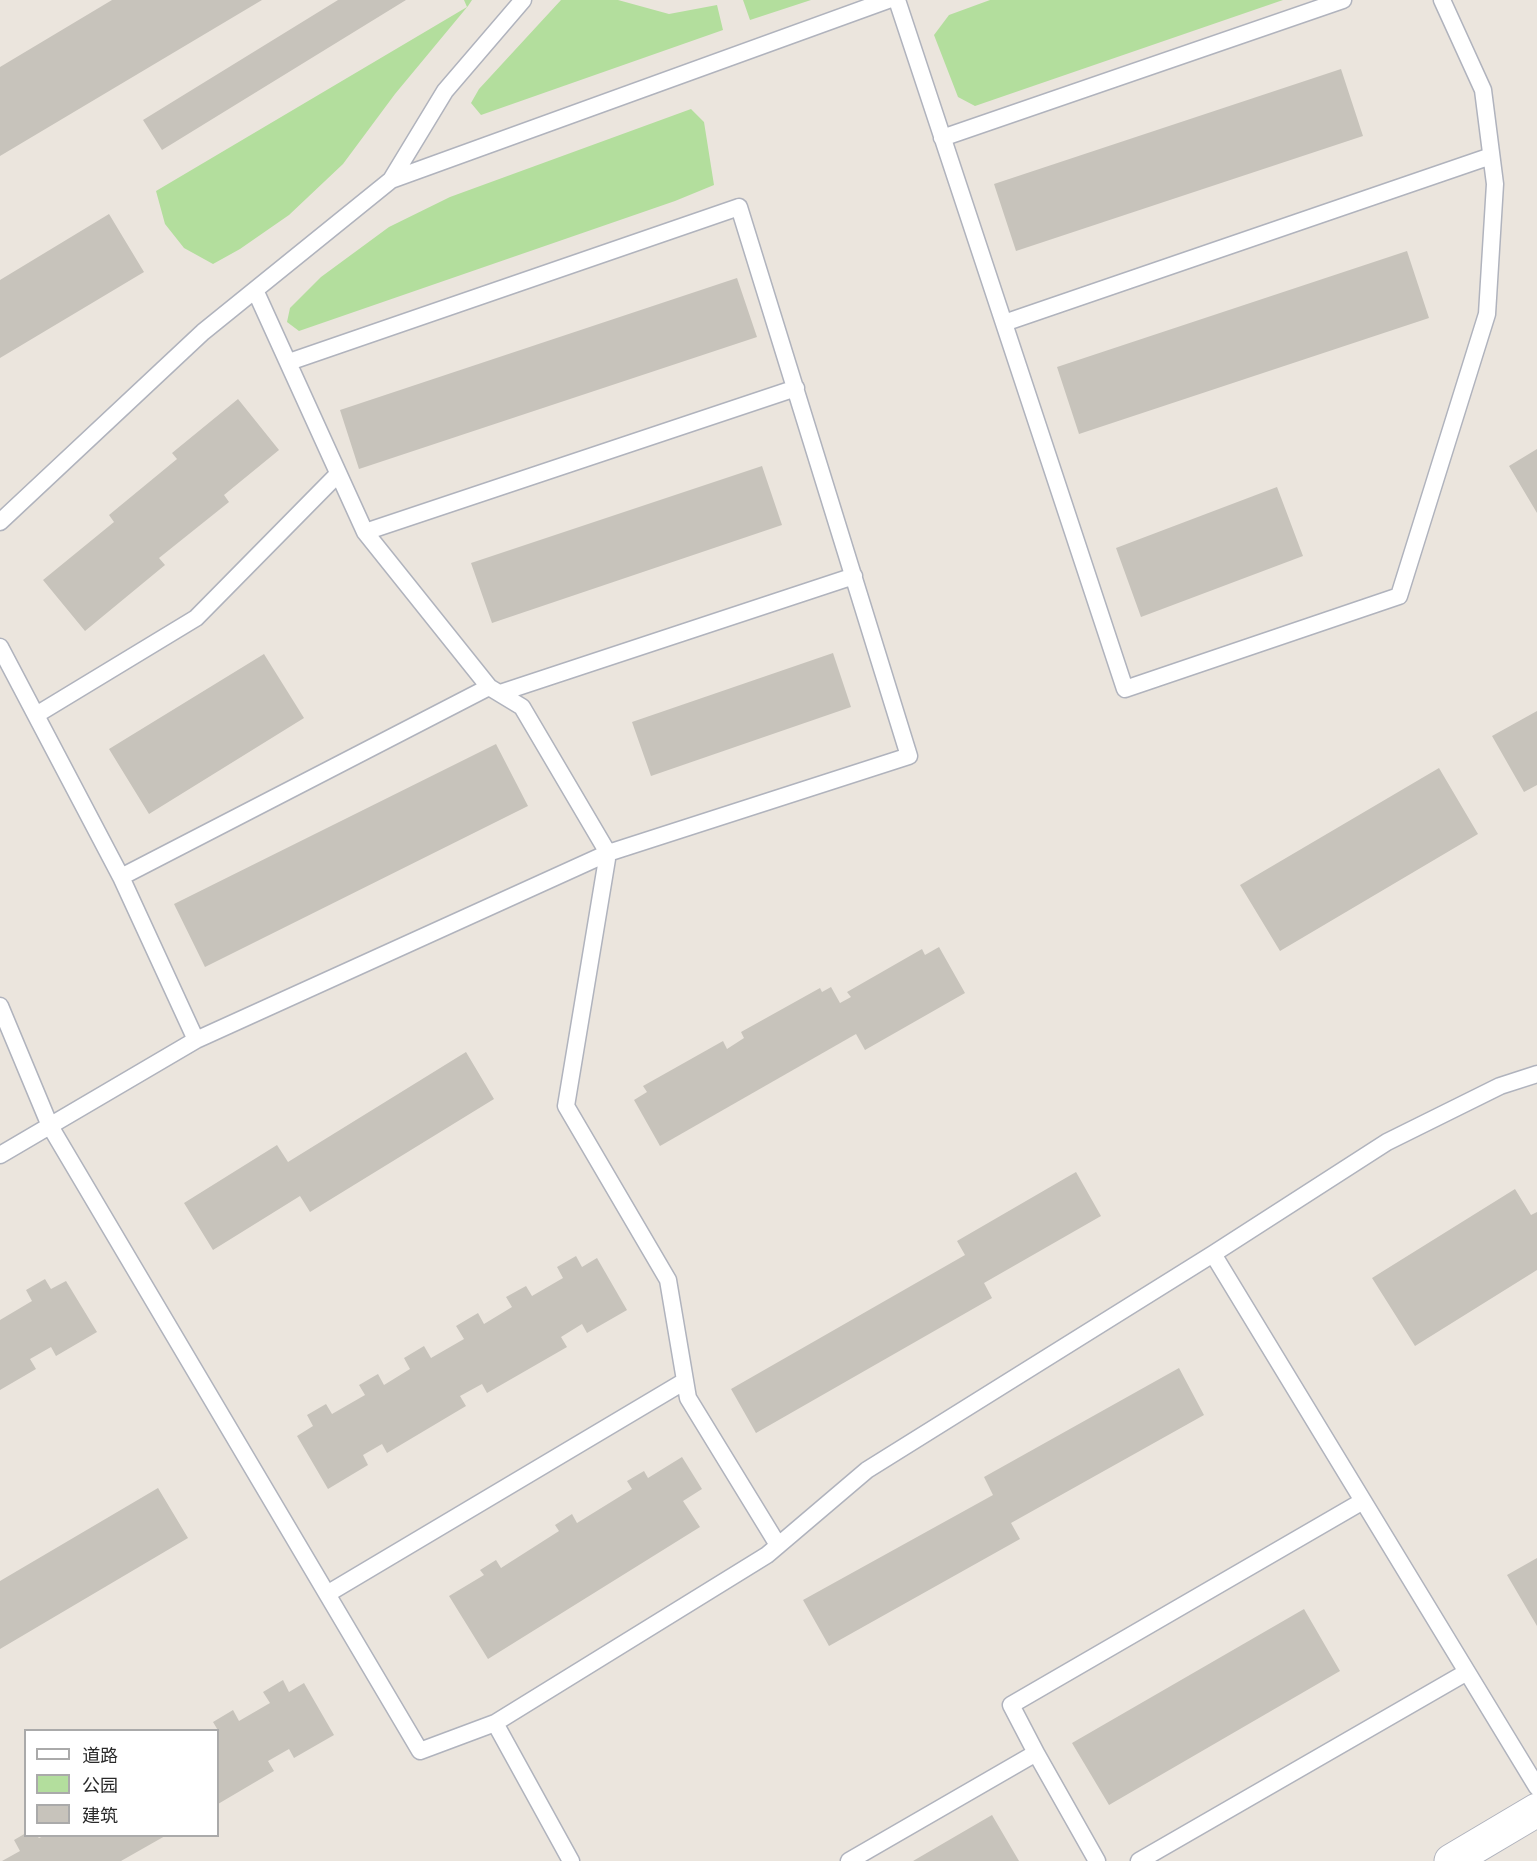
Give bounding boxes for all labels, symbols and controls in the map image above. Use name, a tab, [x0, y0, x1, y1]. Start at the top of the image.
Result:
legend	[24, 1729, 219, 1837]
text: 道路	[82, 1745, 118, 1766]
text: 公园	[82, 1775, 118, 1796]
text: 建筑	[82, 1805, 118, 1826]

